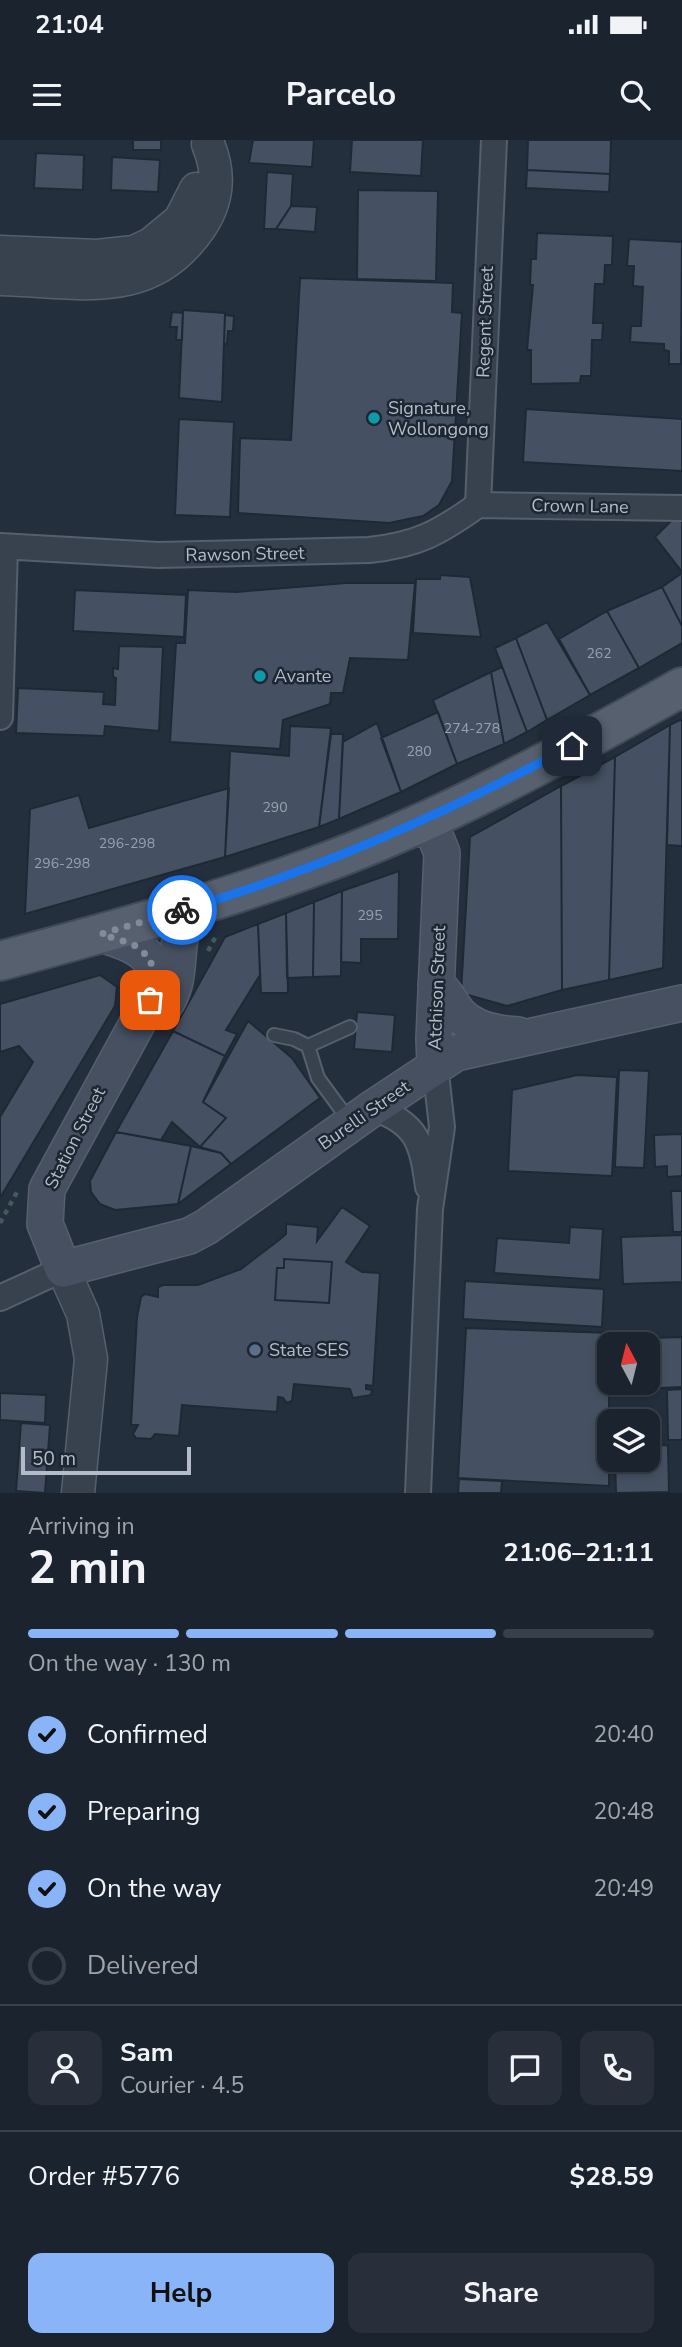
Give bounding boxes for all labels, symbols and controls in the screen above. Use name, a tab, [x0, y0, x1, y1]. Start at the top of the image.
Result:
text: 21:04	[35, 7, 104, 42]
text: Parcelo	[286, 73, 396, 116]
icon: menu	[28, 76, 66, 114]
icon: search	[616, 76, 654, 114]
street label: Regent Street	[471, 265, 499, 378]
place label: Signature, Wollongong	[388, 396, 489, 441]
marker: Signature, Wollongong	[366, 410, 382, 426]
street label: Crown Lane	[531, 493, 629, 519]
street label: Rawson Street	[185, 541, 305, 567]
house number: 262	[586, 644, 612, 663]
place label: Avante	[274, 664, 331, 688]
marker: Avante	[252, 668, 268, 684]
pin	[542, 716, 602, 776]
house number: 274-278	[444, 719, 500, 738]
icon: home	[553, 727, 591, 765]
house number: 280	[406, 742, 432, 761]
house number: 290	[262, 798, 288, 817]
house number: 296-298	[99, 834, 155, 853]
house number: 296-298	[34, 854, 90, 873]
courier	[147, 875, 217, 945]
icon: bike	[163, 891, 201, 929]
house number: 295	[357, 906, 383, 925]
street label: Atchison Street	[423, 925, 451, 1051]
pin	[120, 970, 180, 1030]
icon: bag	[131, 981, 169, 1019]
street label: Burelli Street	[313, 1074, 415, 1155]
street label: Station Street	[39, 1082, 111, 1193]
north arrow	[597, 1332, 660, 1395]
map controls	[597, 1332, 660, 1472]
place label: State SES	[269, 1338, 349, 1362]
marker: State SES	[247, 1342, 263, 1358]
button: layers	[597, 1409, 660, 1472]
scale bar	[21, 1444, 191, 1476]
text: 50 m	[32, 1446, 76, 1472]
text: Arriving in	[28, 1511, 135, 1542]
text: 21:06–21:11	[503, 1535, 654, 1570]
text: 2 min	[28, 1536, 147, 1599]
text: On the way · 130 m	[28, 1648, 231, 1679]
icon: check	[28, 1716, 66, 1754]
text: Confirmed	[87, 1717, 208, 1752]
text: 20:40	[594, 1719, 654, 1750]
icon: check	[28, 1793, 66, 1831]
text: Preparing	[87, 1794, 200, 1829]
text: 20:48	[594, 1796, 654, 1827]
icon: check	[28, 1870, 66, 1908]
text: On the way	[87, 1871, 221, 1906]
text: 20:49	[594, 1873, 654, 1904]
text: Delivered	[87, 1948, 199, 1983]
button: person	[28, 2031, 102, 2105]
button: chat	[488, 2031, 562, 2105]
button: phone	[580, 2031, 654, 2105]
text: Sam	[120, 2035, 173, 2070]
text: Courier · 4.5	[120, 2070, 244, 2101]
text: Order #5776	[28, 2159, 180, 2194]
text: $28.59	[570, 2159, 654, 2194]
button: Help	[28, 2253, 334, 2333]
button: Share	[348, 2253, 654, 2333]

